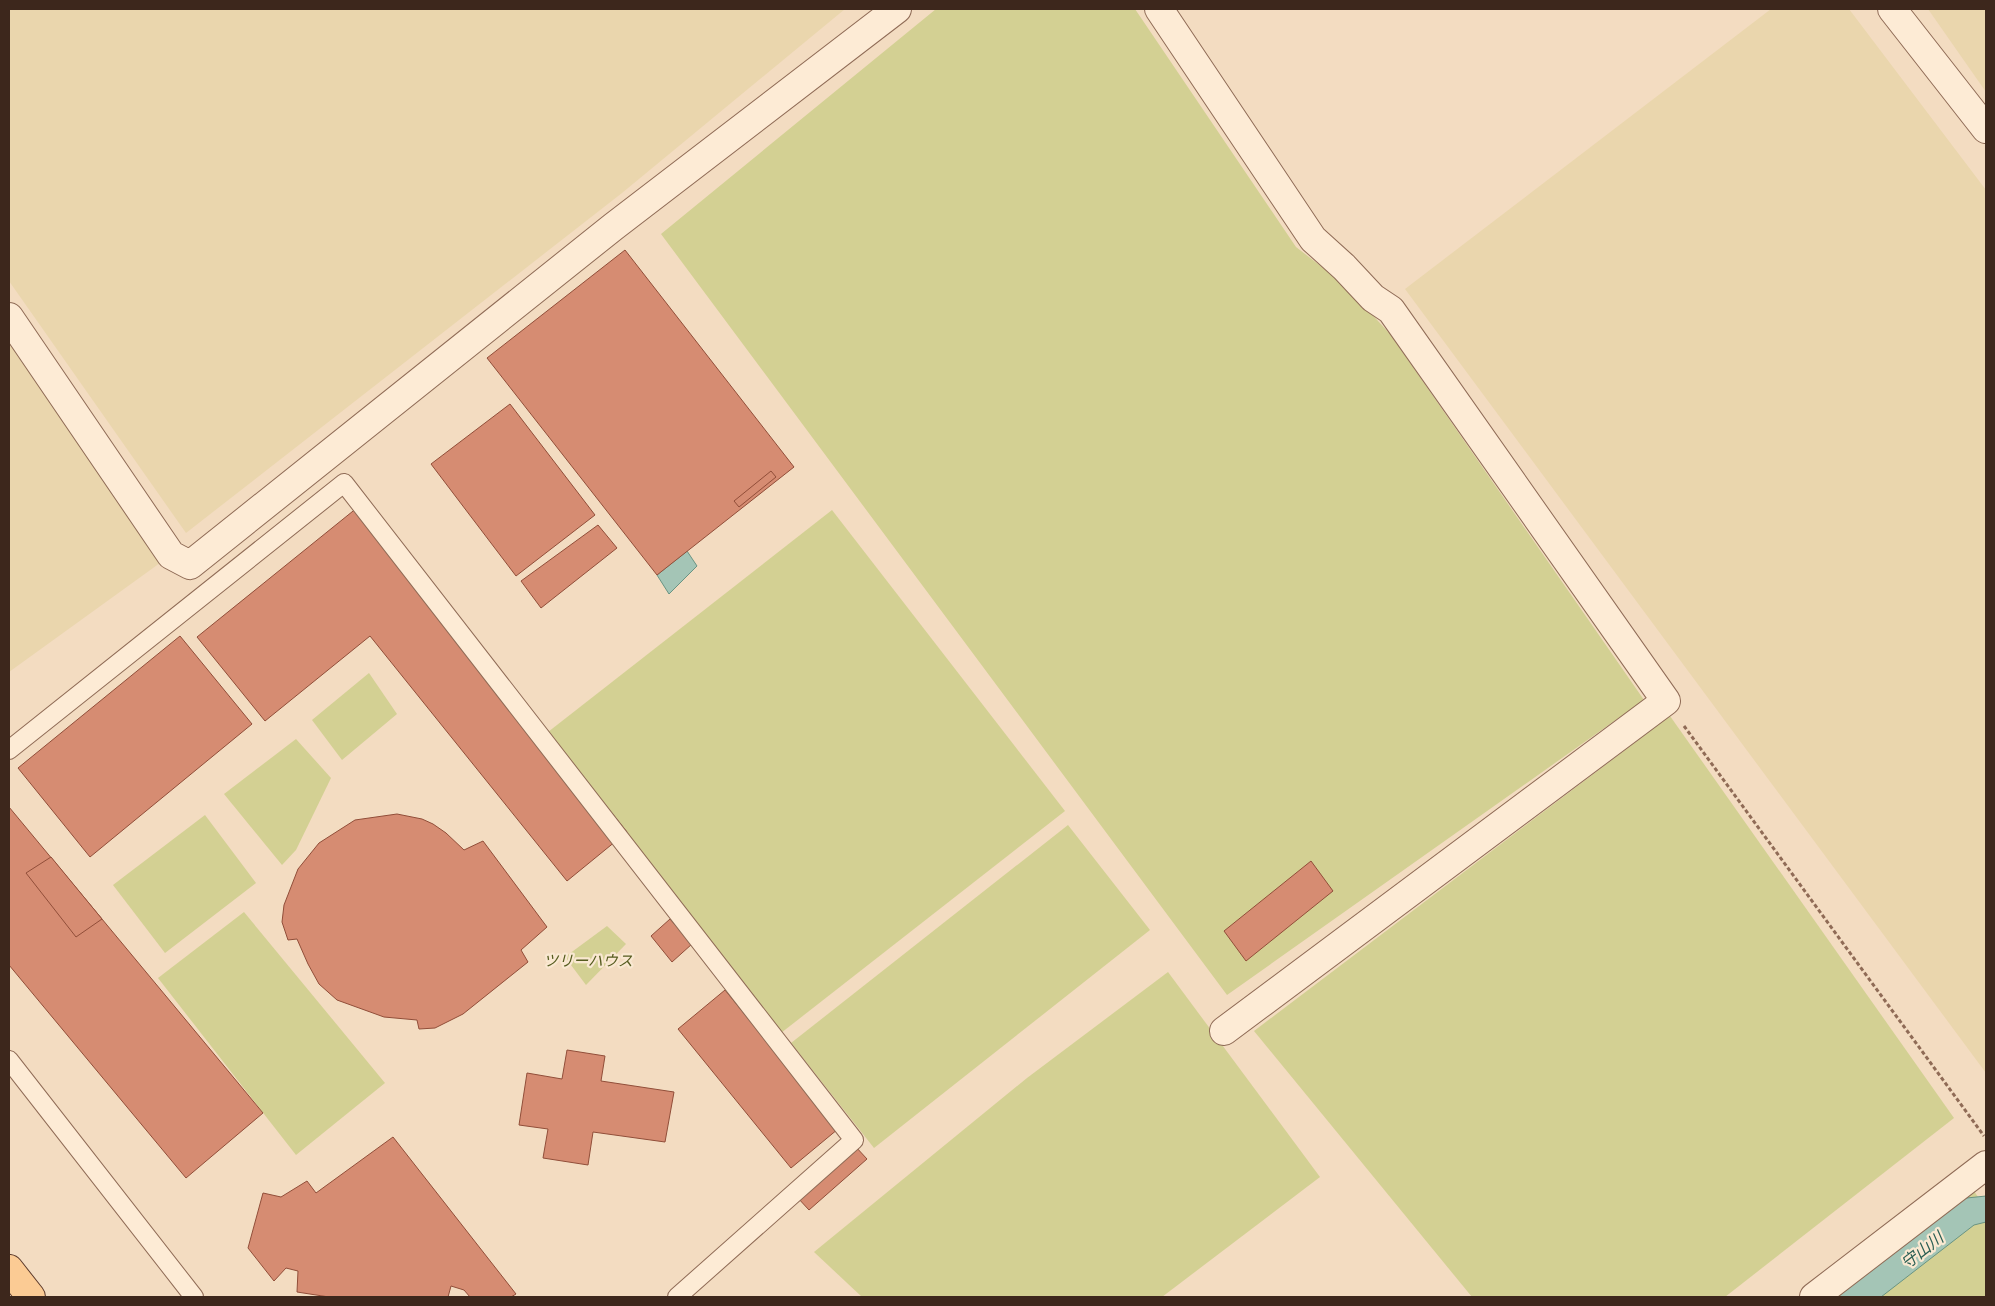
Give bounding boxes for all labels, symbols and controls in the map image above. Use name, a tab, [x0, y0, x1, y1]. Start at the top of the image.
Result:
park label: ツリーハウス	[543, 951, 633, 970]
water label: 守山川	[1897, 1226, 1949, 1273]

